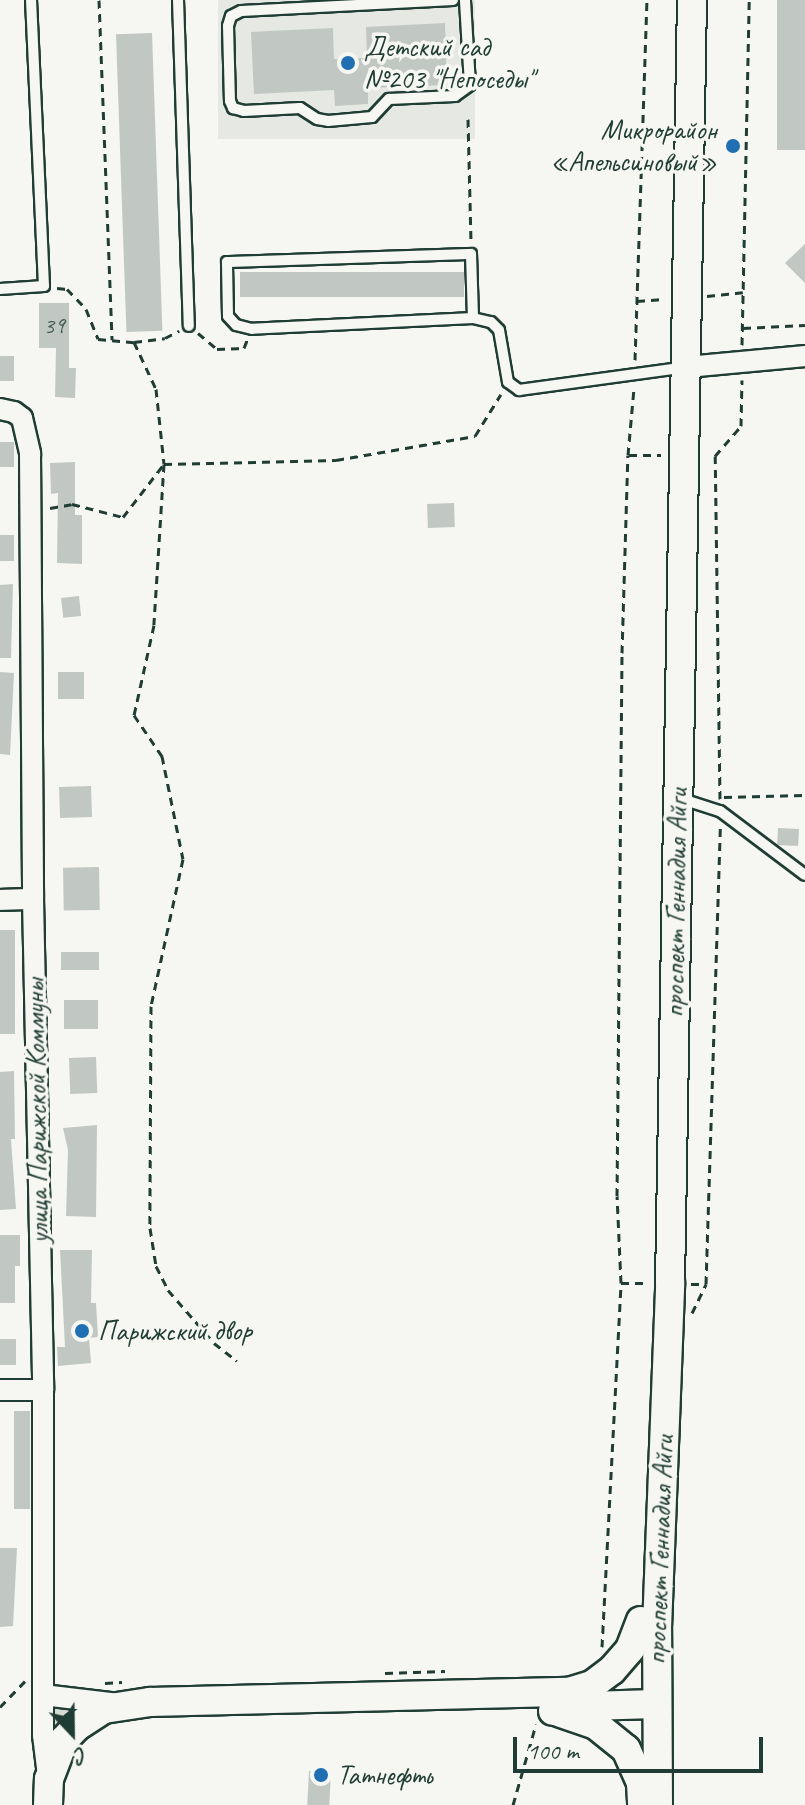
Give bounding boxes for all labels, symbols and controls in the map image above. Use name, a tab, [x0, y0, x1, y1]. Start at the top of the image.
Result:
place label: Детский сад №203 "Непоседы"	[364, 30, 533, 96]
marker: Детский сад №203 "Непоседы"	[339, 54, 357, 72]
place label: Микрорайон «Апельсиновый»	[550, 113, 717, 179]
marker: Микрорайон «Апельсиновый»	[724, 137, 742, 155]
house number: 39	[43, 312, 65, 340]
street label: проспект Геннадия Айги	[657, 790, 695, 1016]
street label: улица Парижской Коммуны	[18, 978, 56, 1244]
place label: Парижский двор	[98, 1314, 252, 1348]
marker: Парижский двор	[73, 1322, 91, 1340]
street label: проспект Геннадия Айги	[639, 1436, 681, 1664]
north arrow	[32, 1693, 112, 1773]
scale bar	[517, 1721, 767, 1771]
text: 100 m	[527, 1736, 579, 1766]
text: С	[71, 1740, 91, 1770]
place label: Татнефть	[337, 1758, 432, 1792]
marker: Татнефть	[312, 1766, 330, 1784]

